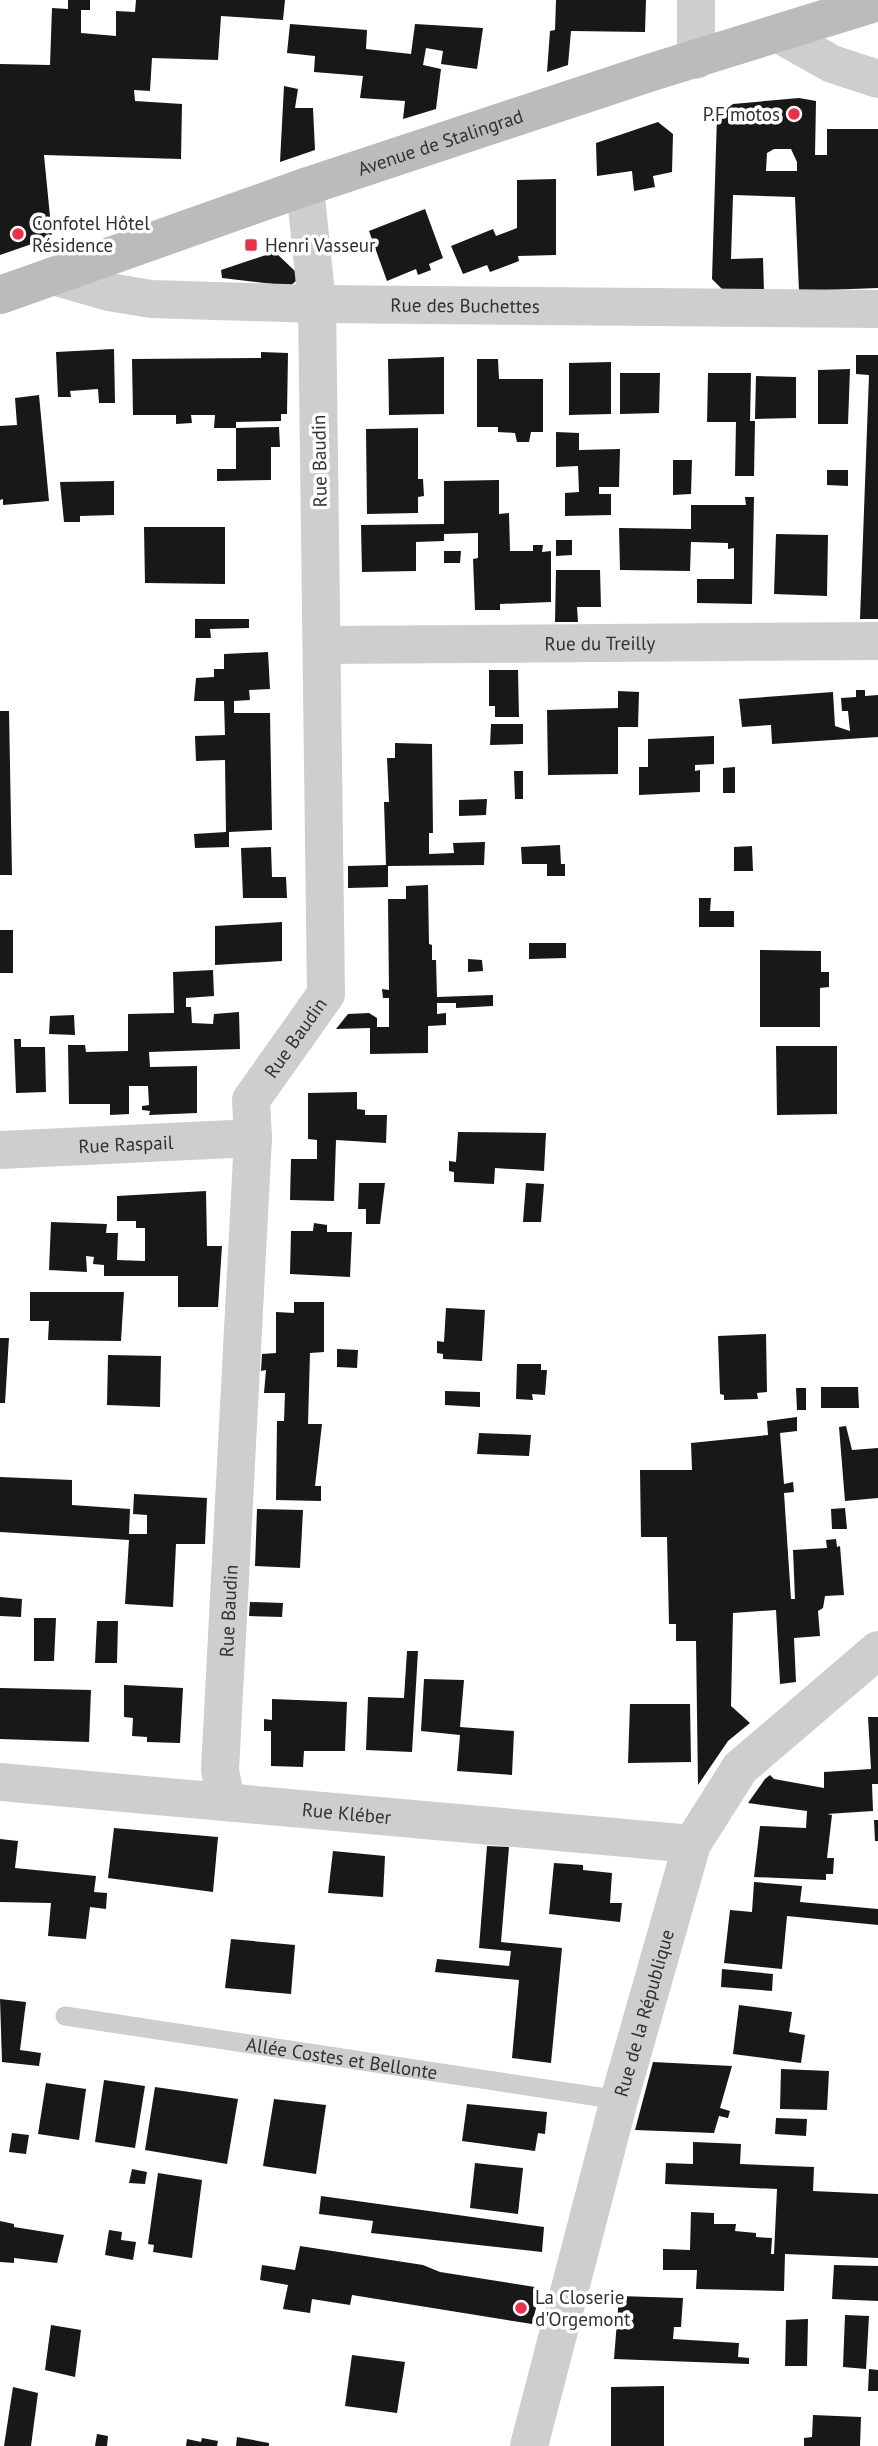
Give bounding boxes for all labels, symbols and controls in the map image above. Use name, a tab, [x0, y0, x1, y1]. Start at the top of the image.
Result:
place label: P.F motos	[703, 102, 780, 126]
street label: Avenue de Stalingrad	[354, 104, 526, 181]
marker: P.F motos	[786, 106, 802, 122]
place label: Confotel Hôtel Résidence	[32, 211, 150, 257]
marker: Confotel Hôtel Résidence	[10, 226, 26, 242]
place label: Henri Vasseur	[265, 233, 376, 257]
marker: Henri Vasseur	[243, 237, 259, 253]
street label: Rue des Buchettes	[390, 293, 540, 318]
street label: Rue Baudin	[306, 415, 332, 507]
street label: Rue du Treilly	[544, 631, 656, 655]
street label: Rue Baudin	[259, 993, 332, 1082]
street label: Rue Raspail	[78, 1130, 174, 1158]
street label: Rue Baudin	[214, 1564, 243, 1658]
street label: Rue Kléber	[301, 1797, 393, 1829]
street label: Rue de la République	[609, 1927, 679, 2099]
street label: Allée Costes et Bellonte	[244, 2032, 439, 2084]
place label: La Closerie d'Orgemont	[535, 2285, 631, 2331]
marker: La Closerie d'Orgemont	[513, 2300, 529, 2316]

